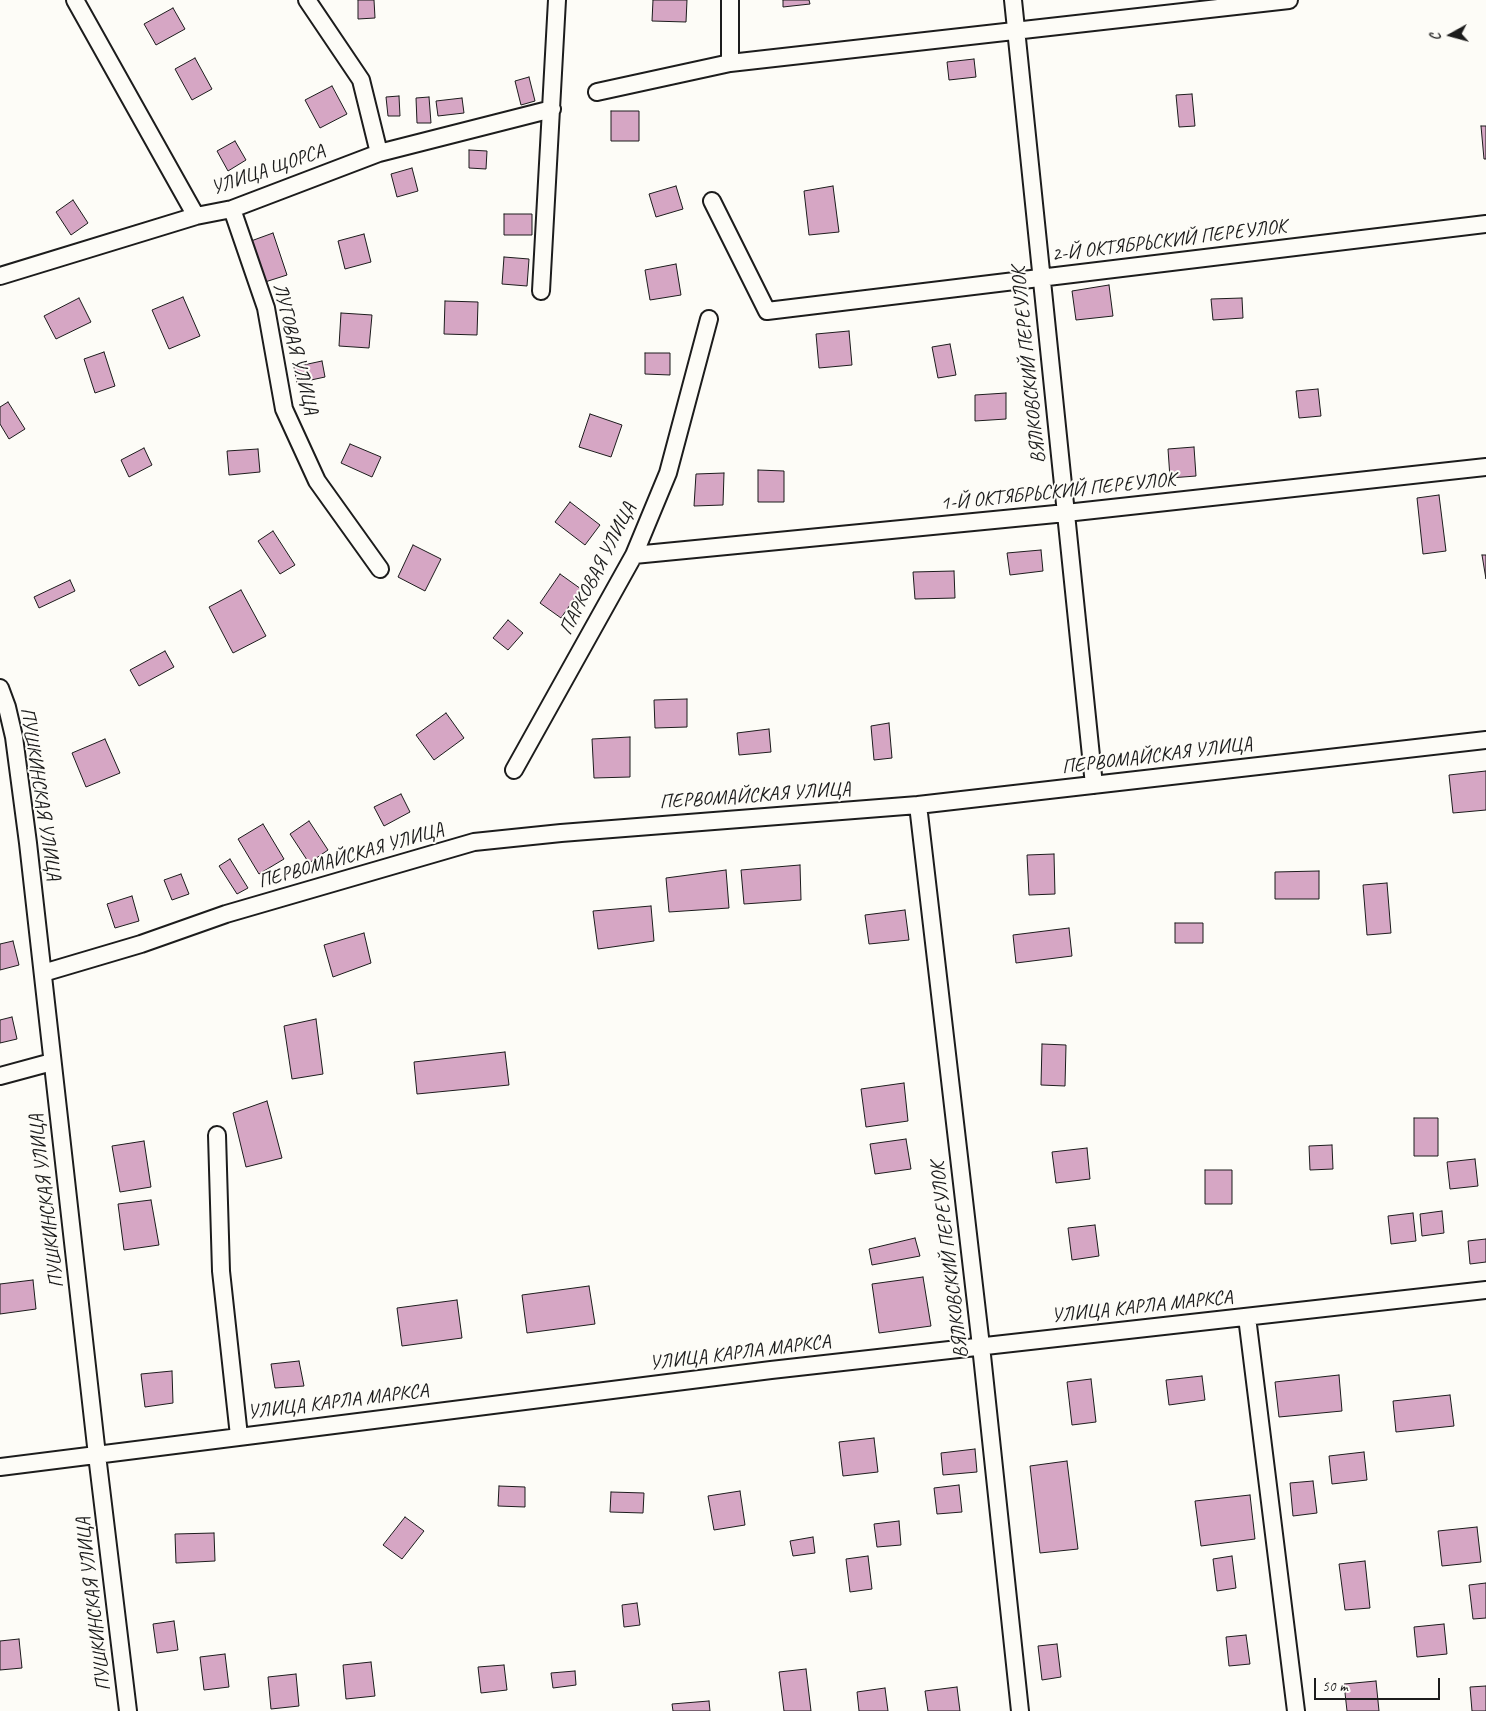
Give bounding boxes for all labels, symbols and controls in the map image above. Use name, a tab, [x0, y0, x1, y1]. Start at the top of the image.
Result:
north arrow	[1426, 10, 1476, 60]
text: С	[1427, 32, 1444, 41]
street label: УЛИЦА ЩОРСА	[208, 139, 328, 201]
street label: 2-Й ОКТЯБРЬСКИЙ ПЕРЕУЛОК	[1050, 215, 1288, 267]
street label: ВЯЛКОВСКИЙ ПЕРЕУЛОК	[1007, 265, 1051, 465]
street label: ЛУГОВАЯ УЛИЦА	[267, 281, 323, 417]
street label: 1-Й ОКТЯБРЬСКИЙ ПЕРЕУЛОК	[939, 468, 1177, 516]
street label: ПАРКОВАЯ УЛИЦА	[554, 499, 642, 639]
street label: ПУШКИНСКАЯ УЛИЦА	[14, 706, 66, 882]
street label: ПЕРВОМАЙСКАЯ УЛИЦА	[1060, 732, 1254, 780]
street label: ПЕРВОМАЙСКАЯ УЛИЦА	[658, 777, 852, 815]
street label: ПЕРВОМАЙСКАЯ УЛИЦА	[255, 818, 447, 894]
street label: ПУШКИНСКАЯ УЛИЦА	[24, 1113, 70, 1289]
street label: ВЯЛКОВСКИЙ ПЕРЕУЛОК	[926, 1160, 974, 1360]
street label: УЛИЦА КАРЛА МАРКСА	[1050, 1286, 1234, 1328]
street label: УЛИЦА КАРЛА МАРКСА	[648, 1330, 832, 1376]
street label: УЛИЦА КАРЛА МАРКСА	[246, 1379, 430, 1425]
street label: ПУШКИНСКАЯ УЛИЦА	[71, 1516, 117, 1692]
scale bar	[1316, 1668, 1442, 1700]
text: 50 m	[1322, 1677, 1348, 1696]

